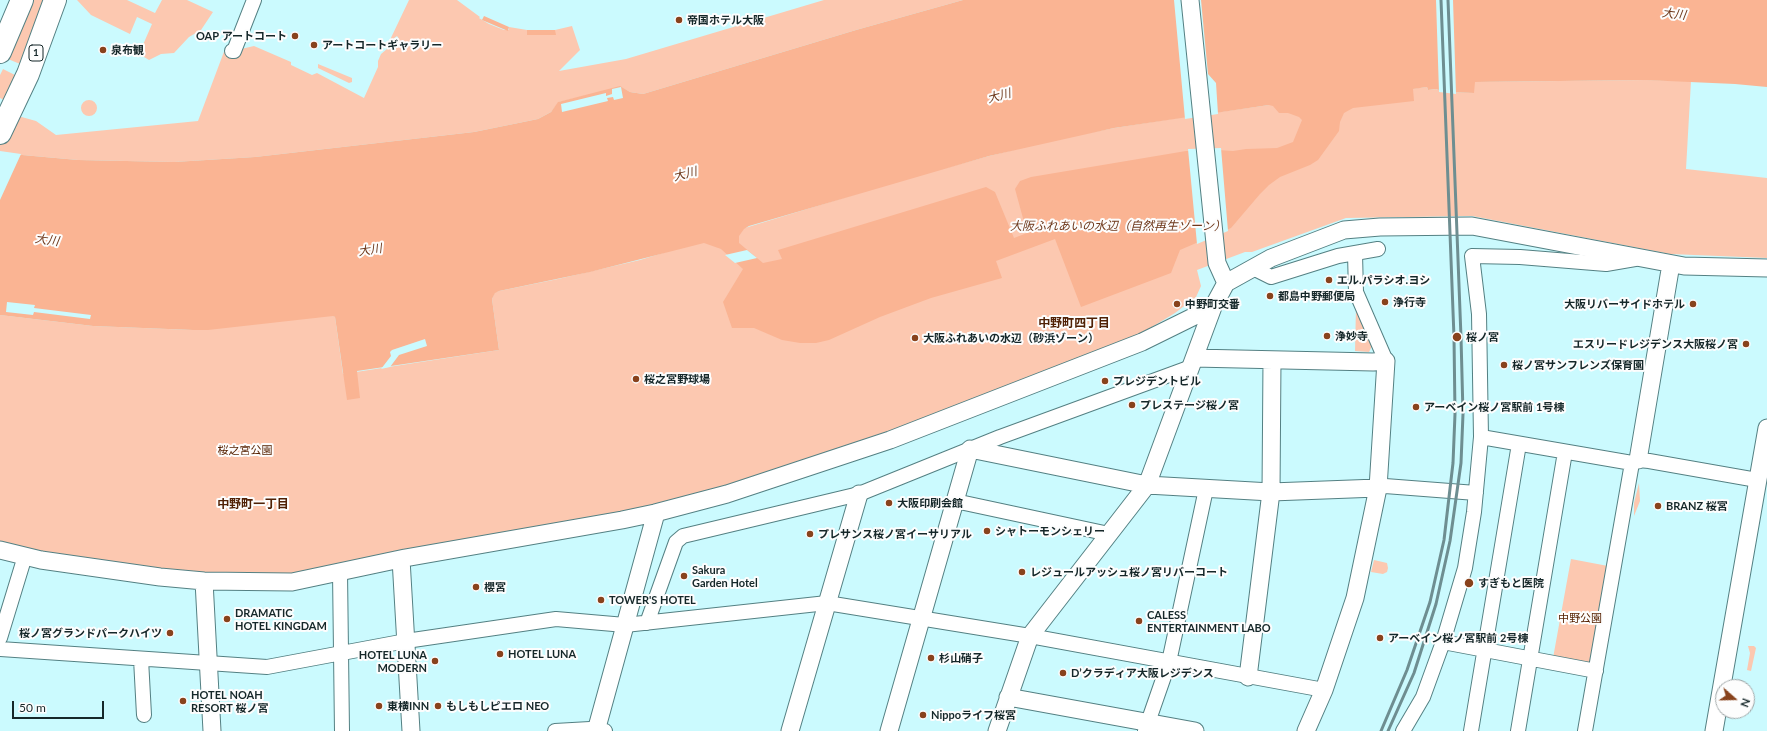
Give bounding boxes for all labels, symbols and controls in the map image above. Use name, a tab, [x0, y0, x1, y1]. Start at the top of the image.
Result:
water label: 大川	[1661, 5, 1687, 23]
place label: 帝国ホテル大阪	[687, 13, 764, 27]
marker: 帝国ホテル大阪	[674, 15, 684, 25]
place label: OAP アートコート	[196, 29, 287, 43]
marker: OAP アートコート	[290, 31, 300, 41]
place label: アートコートギャラリー	[322, 38, 442, 52]
marker: アートコートギャラリー	[309, 40, 319, 50]
place label: 泉布観	[111, 43, 144, 57]
road number: 1	[29, 45, 43, 61]
marker: 泉布観	[98, 45, 108, 55]
water label: 大川	[986, 86, 1012, 106]
water label: 大川	[672, 164, 698, 184]
water label: 大阪ふれあいの水辺（自然再生ゾーン）	[1010, 219, 1226, 233]
water label: 大川	[34, 231, 60, 249]
water label: 大川	[357, 241, 383, 259]
place label: エル.パラシオ.ヨシ	[1337, 273, 1430, 287]
marker: エル.パラシオ.ヨシ	[1324, 275, 1334, 285]
place label: 都島中野郵便局	[1278, 289, 1355, 303]
marker: 都島中野郵便局	[1265, 291, 1275, 301]
place label: 浄行寺	[1393, 295, 1426, 309]
place label: 中野町交番	[1185, 297, 1240, 311]
marker: 浄行寺	[1380, 297, 1390, 307]
place label: 大阪リバーサイドホテル	[1564, 297, 1685, 311]
marker: 中野町交番	[1172, 299, 1182, 309]
marker: 大阪リバーサイドホテル	[1688, 299, 1698, 309]
district label: 中野町四丁目	[1038, 316, 1110, 330]
place label: 浄妙寺	[1335, 329, 1368, 343]
place label: 桜ノ宮	[1466, 330, 1499, 344]
place label: 大阪ふれあいの水辺（砂浜ゾーン）	[923, 331, 1099, 345]
marker: 浄妙寺	[1322, 331, 1332, 341]
marker: 桜ノ宮	[1451, 331, 1463, 343]
marker: 大阪ふれあいの水辺（砂浜ゾーン）	[910, 333, 920, 343]
place label: エスリードレジデンス大阪桜ノ宮	[1573, 337, 1738, 351]
marker: エスリードレジデンス大阪桜ノ宮	[1741, 339, 1751, 349]
place label: 桜ノ宮サンフレンズ保育園	[1512, 358, 1644, 372]
marker: 桜ノ宮サンフレンズ保育園	[1499, 360, 1509, 370]
place label: 桜之宮野球場	[644, 372, 710, 386]
marker: 桜之宮野球場	[631, 374, 641, 384]
place label: プレジデントビル	[1113, 374, 1201, 388]
marker: プレジデントビル	[1100, 376, 1110, 386]
place label: プレステージ桜ノ宮	[1140, 398, 1239, 412]
marker: プレステージ桜ノ宮	[1127, 400, 1137, 410]
place label: アーベイン桜ノ宮駅前 1号棟	[1424, 400, 1564, 414]
marker: アーベイン桜ノ宮駅前 1号棟	[1411, 402, 1421, 412]
park label: 桜之宮公園	[218, 443, 272, 457]
place label: 大阪印刷会館	[897, 496, 963, 510]
district label: 中野町一丁目	[217, 497, 289, 511]
marker: 大阪印刷会館	[884, 498, 894, 508]
place label: BRANZ 桜宮	[1666, 499, 1728, 513]
marker: BRANZ 桜宮	[1653, 501, 1663, 511]
place label: シャトーモンシェリー	[995, 524, 1105, 538]
marker: シャトーモンシェリー	[982, 526, 992, 536]
place label: プレサンス桜ノ宮イーサリアル	[818, 527, 972, 541]
marker: プレサンス桜ノ宮イーサリアル	[805, 529, 815, 539]
place label: Sakura Garden Hotel	[692, 563, 758, 589]
place label: レジュールアッシュ桜ノ宮リバーコート	[1030, 565, 1228, 579]
marker: レジュールアッシュ桜ノ宮リバーコート	[1017, 567, 1027, 577]
marker: Sakura Garden Hotel	[679, 571, 689, 581]
place label: すぎもと医院	[1478, 576, 1544, 590]
marker: すぎもと医院	[1463, 577, 1475, 589]
place label: 櫻宮	[484, 580, 506, 594]
marker: 櫻宮	[471, 582, 481, 592]
place label: TOWER'S HOTEL	[609, 593, 696, 607]
marker: TOWER'S HOTEL	[596, 595, 606, 605]
place label: DRAMATIC HOTEL KINGDAM	[235, 606, 327, 632]
place label: CALESS ENTERTAINMENT LABO	[1147, 608, 1271, 634]
park label: 中野公園	[1558, 611, 1602, 625]
marker: DRAMATIC HOTEL KINGDAM	[222, 614, 232, 624]
marker: CALESS ENTERTAINMENT LABO	[1134, 616, 1144, 626]
place label: 桜ノ宮グランドパークハイツ	[19, 626, 162, 640]
marker: 桜ノ宮グランドパークハイツ	[165, 628, 175, 638]
place label: アーベイン桜ノ宮駅前 2号棟	[1388, 631, 1528, 645]
marker: アーベイン桜ノ宮駅前 2号棟	[1375, 633, 1385, 643]
place label: HOTEL LUNA	[508, 647, 576, 661]
place label: HOTEL LUNA MODERN	[359, 648, 427, 674]
marker: HOTEL LUNA	[495, 649, 505, 659]
place label: 杉山硝子	[939, 651, 983, 665]
marker: 杉山硝子	[926, 653, 936, 663]
marker: HOTEL LUNA MODERN	[430, 656, 440, 666]
place label: D’クラディア大阪レジデンス	[1071, 666, 1214, 680]
marker: D’クラディア大阪レジデンス	[1058, 668, 1068, 678]
north arrow	[1715, 679, 1755, 719]
place label: HOTEL NOAH RESORT 桜ノ宮	[191, 688, 268, 714]
scale bar	[14, 693, 106, 719]
marker: HOTEL NOAH RESORT 桜ノ宮	[178, 696, 188, 706]
text: N	[1738, 697, 1753, 709]
place label: 東横INN	[387, 699, 429, 713]
place label: もしもしピエロ NEO	[446, 699, 549, 713]
text: 50 m	[19, 700, 46, 715]
marker: 東横INN	[374, 701, 384, 711]
marker: もしもしピエロ NEO	[433, 701, 443, 711]
place label: Nippoライフ桜宮	[931, 708, 1016, 722]
marker: Nippoライフ桜宮	[918, 710, 928, 720]

